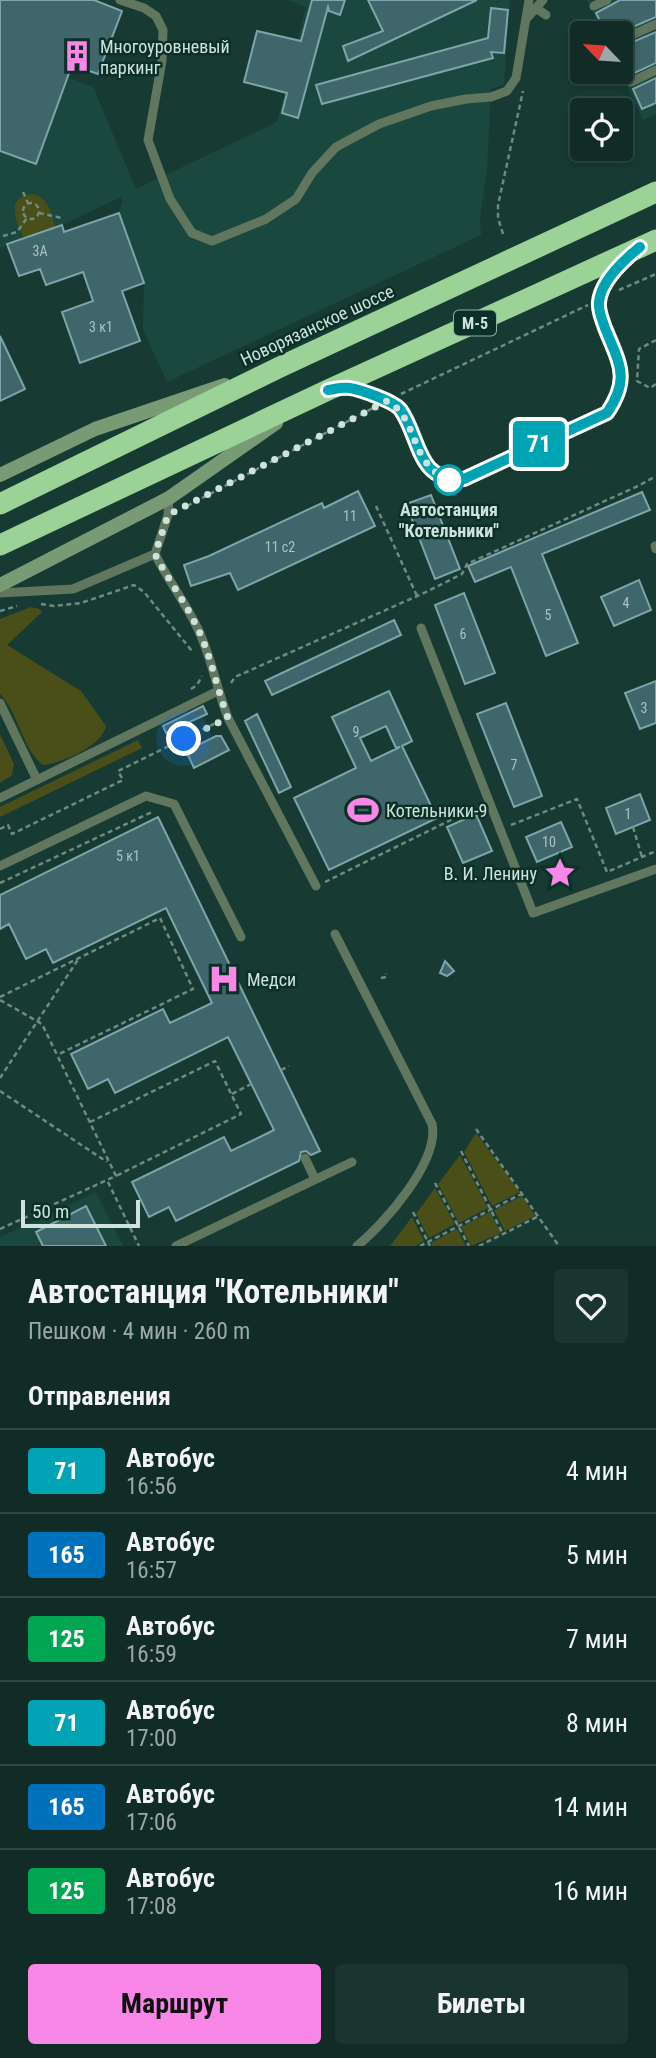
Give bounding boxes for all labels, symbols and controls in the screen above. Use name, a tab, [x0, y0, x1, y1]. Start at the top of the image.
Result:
north arrow	[570, 21, 634, 84]
map controls	[570, 21, 633, 161]
place label: Многоуровневый паркинг	[100, 36, 230, 78]
building icon: Многоуровневый паркинг	[60, 39, 94, 73]
button: locate	[570, 98, 633, 161]
house number: 3А	[33, 243, 47, 259]
street label: Новорязанское шоссе	[237, 280, 397, 370]
road number: М-5	[454, 310, 496, 336]
house number: 3 к1	[89, 319, 113, 335]
line badge: 71	[508, 421, 570, 467]
text: 71	[527, 430, 551, 458]
marker: Автостанция "Котельники"	[434, 465, 464, 495]
place label: Автостанция "Котельники"	[399, 499, 499, 541]
house number: 11	[343, 508, 357, 524]
house number: 11 с2	[265, 539, 295, 555]
house number: 4	[623, 595, 630, 611]
house number: 5	[545, 607, 552, 623]
house number: 6	[460, 626, 467, 642]
house number: 3	[641, 700, 647, 716]
your location	[166, 721, 201, 756]
house number: 9	[353, 724, 359, 740]
house number: 7	[511, 757, 518, 773]
sports icon: Котельники-9	[346, 793, 380, 827]
place label: Котельники-9	[386, 800, 487, 821]
house number: 1	[625, 806, 631, 822]
house number: 10	[542, 834, 556, 850]
house number: 5 к1	[116, 848, 140, 864]
place icon: В. И. Ленину	[543, 856, 577, 890]
place label: В. И. Ленину	[444, 863, 538, 884]
hospital icon: Медси	[207, 962, 241, 996]
place label: Медси	[247, 969, 296, 990]
scale bar	[21, 1197, 140, 1229]
text: 50 m	[32, 1200, 69, 1223]
button: heart	[554, 1269, 628, 1343]
text: Автостанция "Котельники"	[28, 1272, 399, 1311]
text: Пешком · 4 мин · 260 m	[28, 1318, 250, 1345]
text: Отправления	[28, 1381, 171, 1411]
text: Автобус	[126, 1443, 215, 1473]
text: 4 мин	[566, 1456, 628, 1486]
text: 71	[54, 1457, 79, 1485]
text: 16:56	[126, 1473, 177, 1500]
text: Автобус	[126, 1527, 215, 1557]
text: 5 мин	[566, 1540, 628, 1570]
text: 165	[48, 1541, 85, 1569]
text: 16:57	[126, 1557, 177, 1584]
text: Автобус	[126, 1611, 215, 1641]
text: 7 мин	[566, 1624, 628, 1654]
text: 125	[48, 1625, 85, 1653]
text: 16:59	[126, 1641, 177, 1668]
text: Автобус	[126, 1695, 215, 1725]
text: 8 мин	[566, 1708, 628, 1738]
text: 71	[54, 1709, 79, 1737]
text: 17:00	[126, 1725, 177, 1752]
text: Автобус	[126, 1779, 215, 1809]
text: 14 мин	[553, 1792, 628, 1822]
text: 165	[48, 1793, 85, 1821]
text: 17:06	[126, 1809, 177, 1836]
text: Автобус	[126, 1863, 215, 1893]
text: 16 мин	[553, 1876, 628, 1906]
text: 125	[48, 1877, 85, 1905]
text: 17:08	[126, 1893, 177, 1920]
button: Маршрут	[28, 1964, 321, 2044]
button: Билеты	[335, 1964, 628, 2044]

